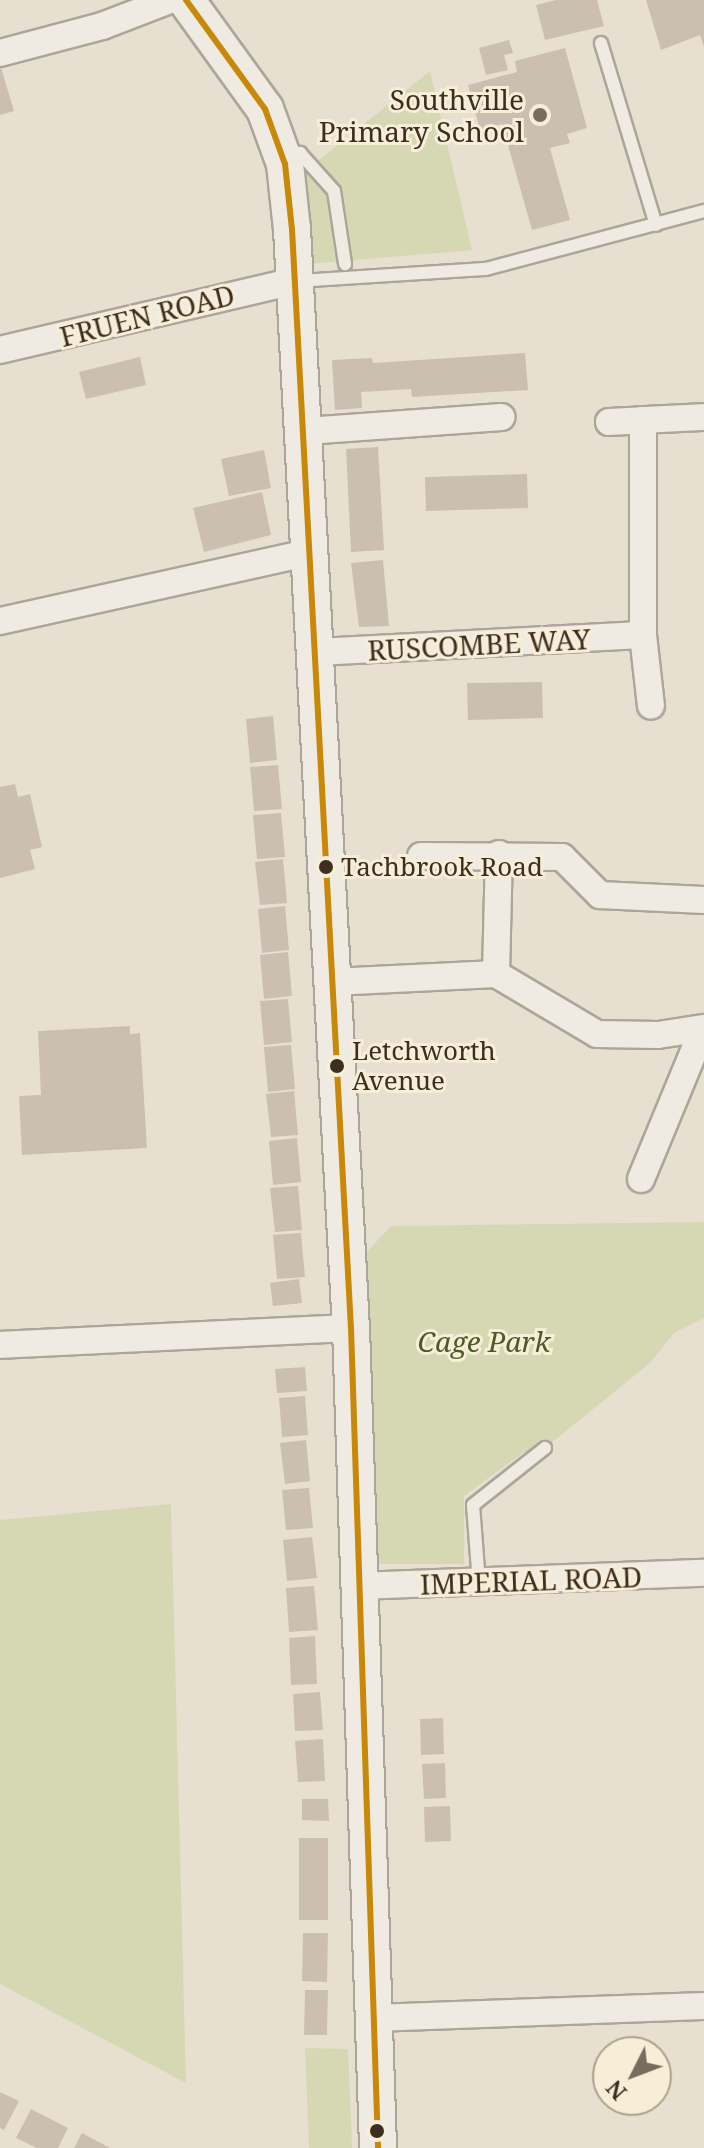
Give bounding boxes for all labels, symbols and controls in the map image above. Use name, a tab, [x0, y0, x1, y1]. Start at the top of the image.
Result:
place label: Southville Primary School	[319, 82, 524, 148]
marker: Southville Primary School	[531, 106, 549, 124]
street label: FRUEN ROAD	[56, 277, 238, 353]
street label: RUSCOMBE WAY	[367, 621, 591, 667]
place label: Tachbrook Road	[341, 851, 543, 883]
marker: Tachbrook Road	[318, 859, 334, 875]
place label: Letchworth Avenue	[352, 1035, 496, 1096]
marker: Letchworth Avenue	[329, 1058, 345, 1074]
park label: Cage Park	[417, 1324, 551, 1358]
street label: IMPERIAL ROAD	[419, 1559, 643, 1601]
north arrow	[592, 2036, 672, 2116]
text: N	[599, 2074, 633, 2107]
unlabelled marker	[369, 2123, 385, 2139]

